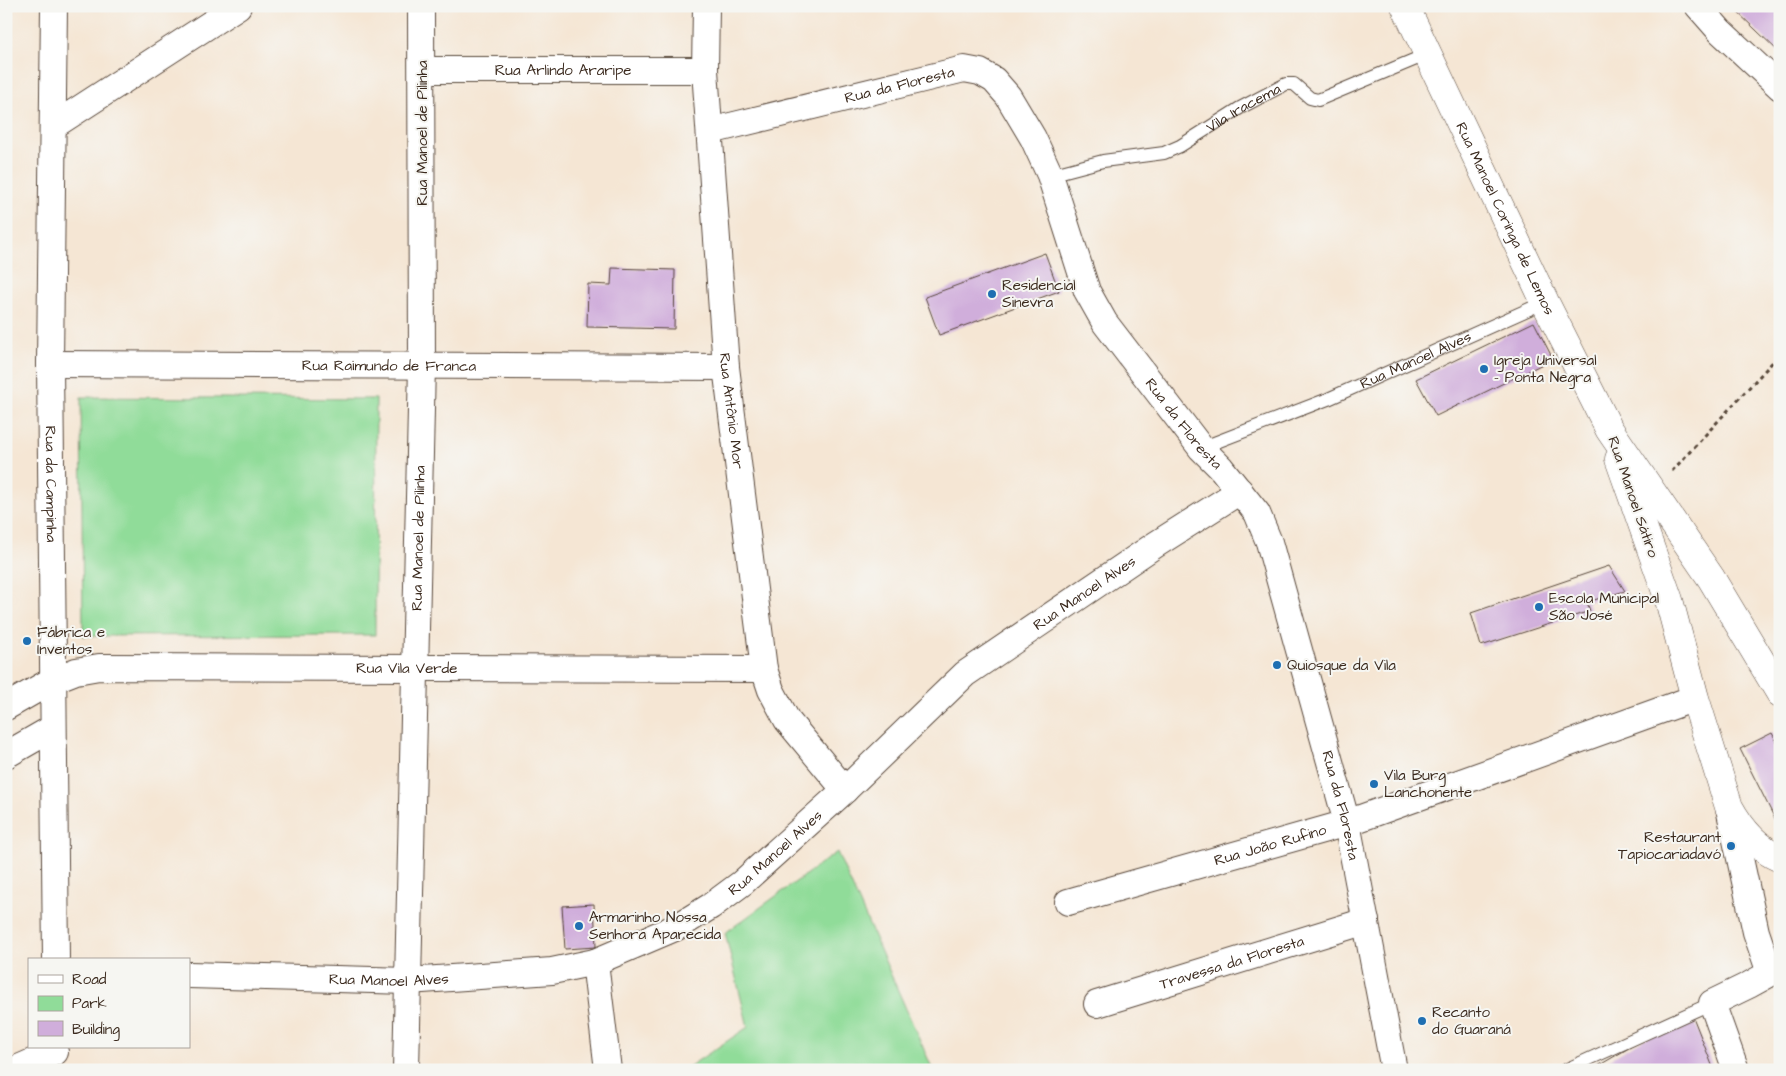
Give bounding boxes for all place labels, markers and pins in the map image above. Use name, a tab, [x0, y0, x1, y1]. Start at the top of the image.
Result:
place label: Residencial Sinevra	[1002, 275, 1076, 313]
marker: Residencial Sinevra	[986, 288, 998, 300]
place label: Igreja Universal - Ponta Negra	[1494, 350, 1597, 389]
marker: Igreja Universal - Ponta Negra	[1478, 363, 1490, 375]
place label: Escola Municipal São José	[1549, 588, 1659, 626]
marker: Escola Municipal São José	[1533, 601, 1545, 613]
place label: Fábrica e Inventos	[37, 622, 105, 660]
marker: Fábrica e Inventos	[21, 635, 33, 647]
place label: Quiosque da Vila	[1287, 655, 1396, 676]
marker: Quiosque da Vila	[1271, 659, 1283, 671]
place label: Vila Burg Lanchonente	[1384, 765, 1472, 803]
marker: Vila Burg Lanchonente	[1368, 778, 1380, 790]
place label: Restaurant Tapiocariadavó	[1618, 827, 1722, 865]
marker: Restaurant Tapiocariadavó	[1725, 840, 1737, 852]
place label: Armarinho Nossa Senhora Aparecida	[589, 907, 721, 945]
marker: Armarinho Nossa Senhora Aparecida	[573, 920, 585, 932]
place label: Recanto do Guaraná	[1432, 1002, 1511, 1040]
marker: Recanto do Guaraná	[1416, 1015, 1428, 1027]

